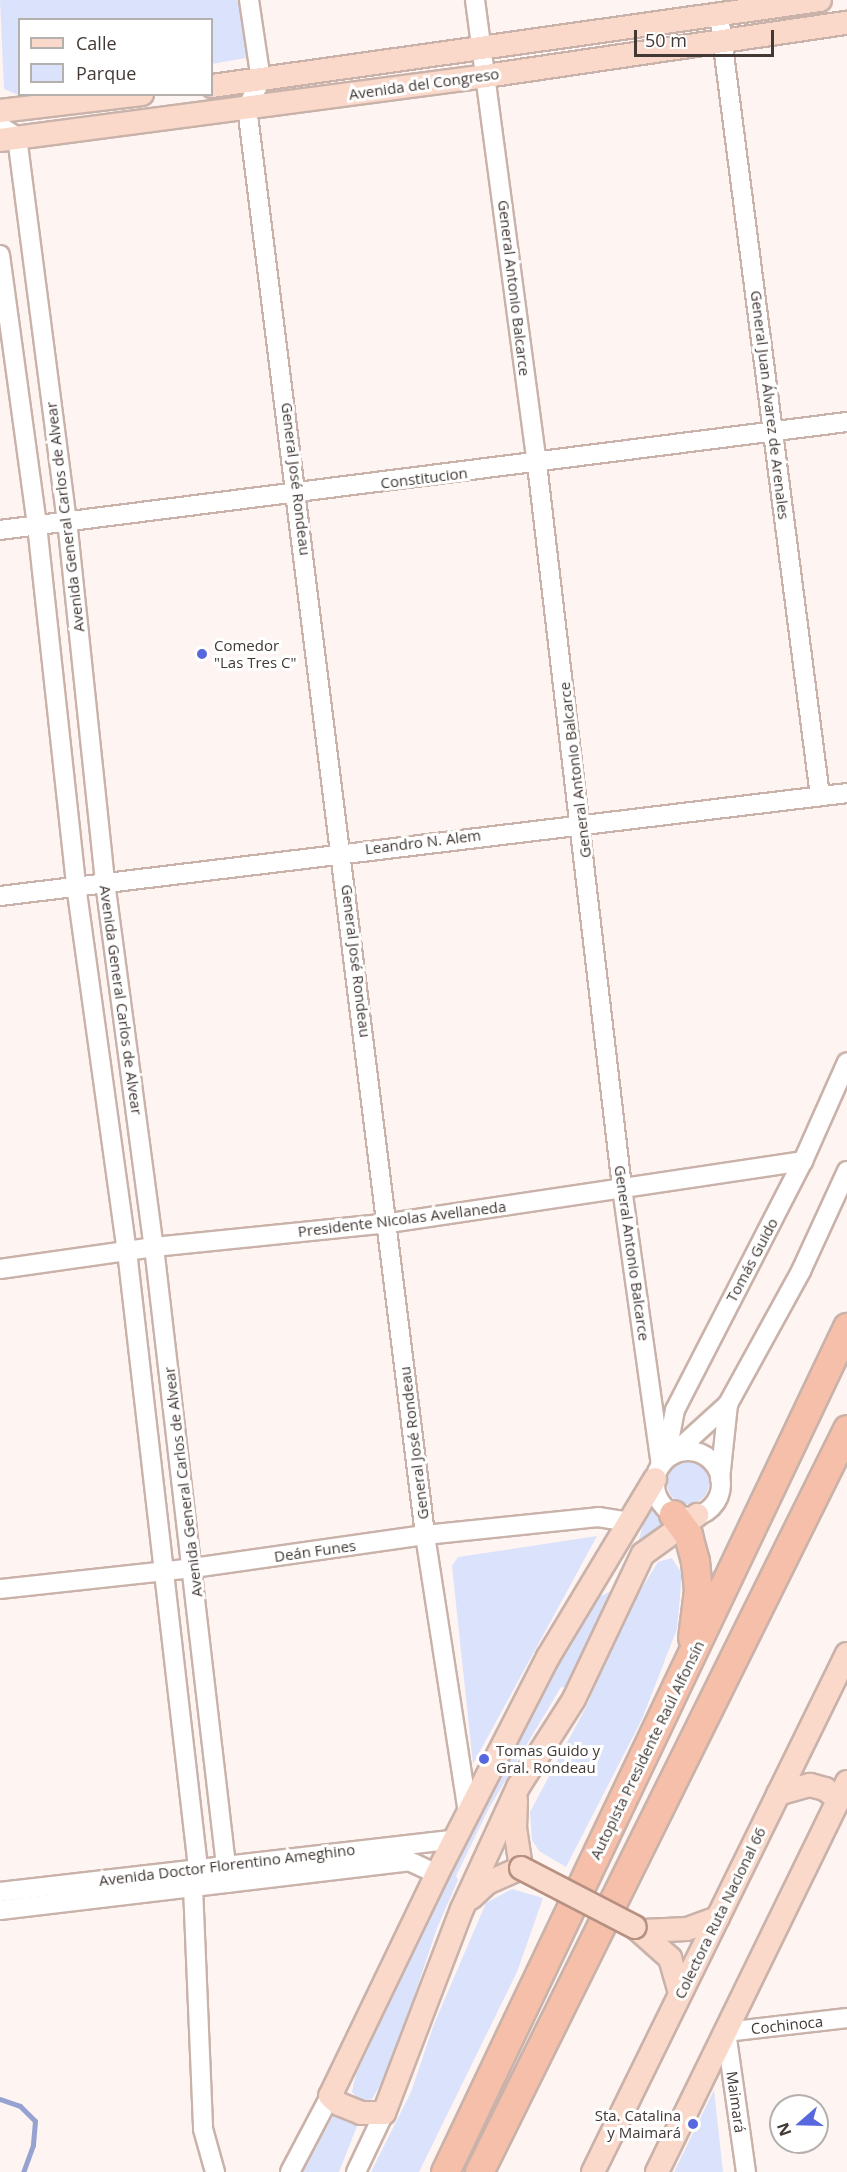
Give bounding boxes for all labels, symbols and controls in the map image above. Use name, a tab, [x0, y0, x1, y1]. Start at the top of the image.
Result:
legend	[18, 18, 213, 96]
scale bar	[637, 18, 776, 56]
text: 50 m	[645, 28, 687, 52]
text: Calle	[76, 31, 117, 55]
text: Parque	[76, 61, 136, 85]
street label: Avenida del Congreso	[348, 65, 500, 103]
street label: General Antonio Balcarce	[494, 199, 534, 377]
street label: General Juan Álvarez de Arenales	[747, 289, 793, 521]
street label: Avenida General Carlos de Alvear	[42, 401, 88, 633]
street label: General José Rondeau	[278, 401, 314, 557]
street label: Constitucion	[379, 464, 469, 492]
place label: Comedor "Las Tres C"	[214, 636, 296, 671]
marker: Comedor "Las Tres C"	[195, 647, 209, 661]
street label: General Antonio Balcarce	[555, 681, 595, 859]
street label: Leandro N. Alem	[364, 826, 482, 858]
street label: General José Rondeau	[338, 883, 374, 1039]
street label: Avenida General Carlos de Alvear	[96, 884, 146, 1116]
street label: General Antonio Balcarce	[611, 1164, 653, 1342]
street label: Presidente Nicolas Avellaneda	[297, 1197, 507, 1241]
street label: Tomás Guido	[722, 1215, 782, 1305]
street label: General José Rondeau	[396, 1365, 432, 1521]
street label: Avenida General Carlos de Alvear	[160, 1366, 206, 1598]
street label: Deán Funes	[273, 1536, 357, 1566]
street label: Autopista Presidente Raúl Alfonsín	[586, 1638, 708, 1862]
place label: Tomas Guido y Gral. Rondeau	[496, 1741, 600, 1776]
marker: Tomas Guido y Gral. Rondeau	[477, 1752, 491, 1766]
street label: Colectora Ruta Nacional 66	[671, 1824, 769, 2002]
street label: Avenida Doctor Florentino Ameghino	[98, 1840, 356, 1890]
street label: Cochinoca	[750, 2012, 824, 2038]
street label: Maimará	[723, 2070, 749, 2134]
north arrow	[769, 2094, 829, 2154]
place label: Sta. Catalina y Maimará	[595, 2106, 681, 2141]
marker: Sta. Catalina y Maimará	[686, 2117, 700, 2131]
text: N	[771, 2120, 797, 2139]

